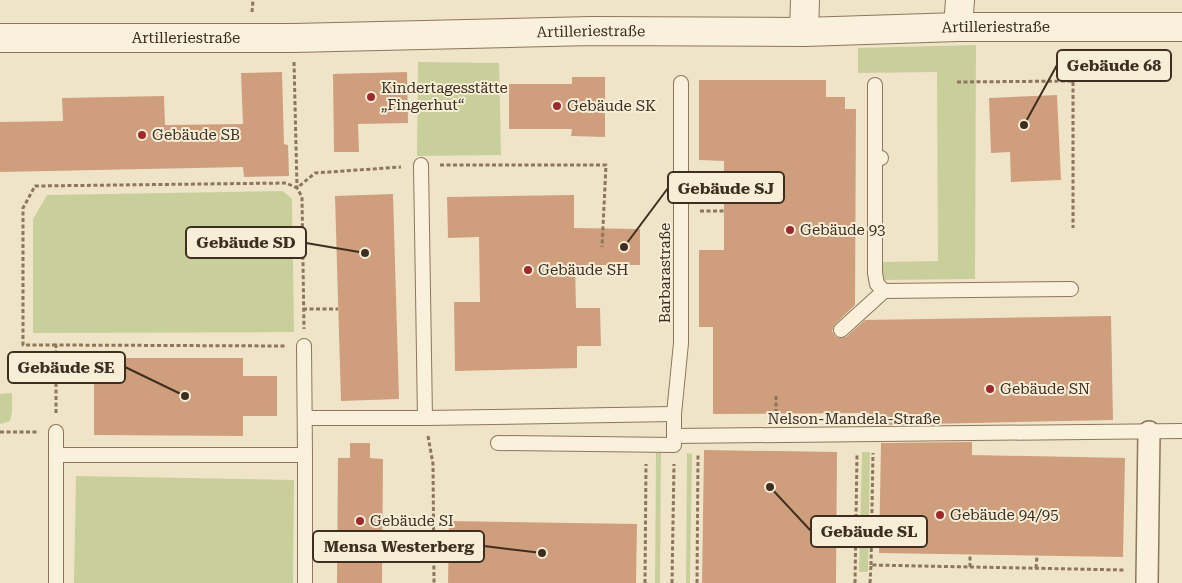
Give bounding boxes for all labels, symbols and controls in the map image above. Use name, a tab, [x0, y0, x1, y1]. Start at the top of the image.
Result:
street label: Artilleriestraße	[941, 18, 1050, 37]
street label: Artilleriestraße	[536, 22, 645, 41]
street label: Artilleriestraße	[132, 29, 240, 47]
callout: Gebäude 68	[1057, 50, 1171, 81]
text: Gebäude 68	[1067, 56, 1161, 75]
place label: Kindertagesstätte „Fingerhut“	[381, 79, 508, 114]
marker: Kindertagesstätte „Fingerhut“	[365, 91, 377, 103]
place label: Gebäude SK	[567, 97, 656, 115]
marker: Gebäude SK	[551, 100, 563, 112]
place label: Gebäude SB	[152, 126, 240, 144]
marker: Gebäude SB	[136, 129, 148, 141]
callout: Gebäude SJ	[668, 172, 784, 203]
text: Gebäude SJ	[678, 179, 775, 198]
place label: Gebäude 93	[800, 221, 885, 239]
street label: Barbarastraße	[656, 223, 674, 323]
marker: Gebäude 93	[784, 224, 796, 236]
callout: Gebäude SD	[186, 227, 306, 258]
text: Gebäude SD	[196, 233, 296, 252]
place label: Gebäude SH	[538, 261, 628, 279]
marker: Gebäude SH	[522, 264, 534, 276]
callout: Gebäude SE	[8, 352, 125, 383]
text: Gebäude SE	[18, 358, 114, 377]
place label: Gebäude SN	[1000, 380, 1090, 398]
marker: Gebäude SN	[984, 383, 996, 395]
street label: Nelson-Mandela-Straße	[768, 410, 940, 428]
place label: Gebäude 94/95	[950, 506, 1059, 524]
marker: Gebäude 94/95	[934, 509, 946, 521]
place label: Gebäude SI	[370, 512, 454, 530]
marker: Gebäude SI	[354, 515, 366, 527]
callout: Gebäude SL	[811, 516, 927, 547]
text: Gebäude SL	[821, 522, 917, 541]
callout: Mensa Westerberg	[313, 531, 484, 562]
text: Mensa Westerberg	[324, 537, 474, 556]

